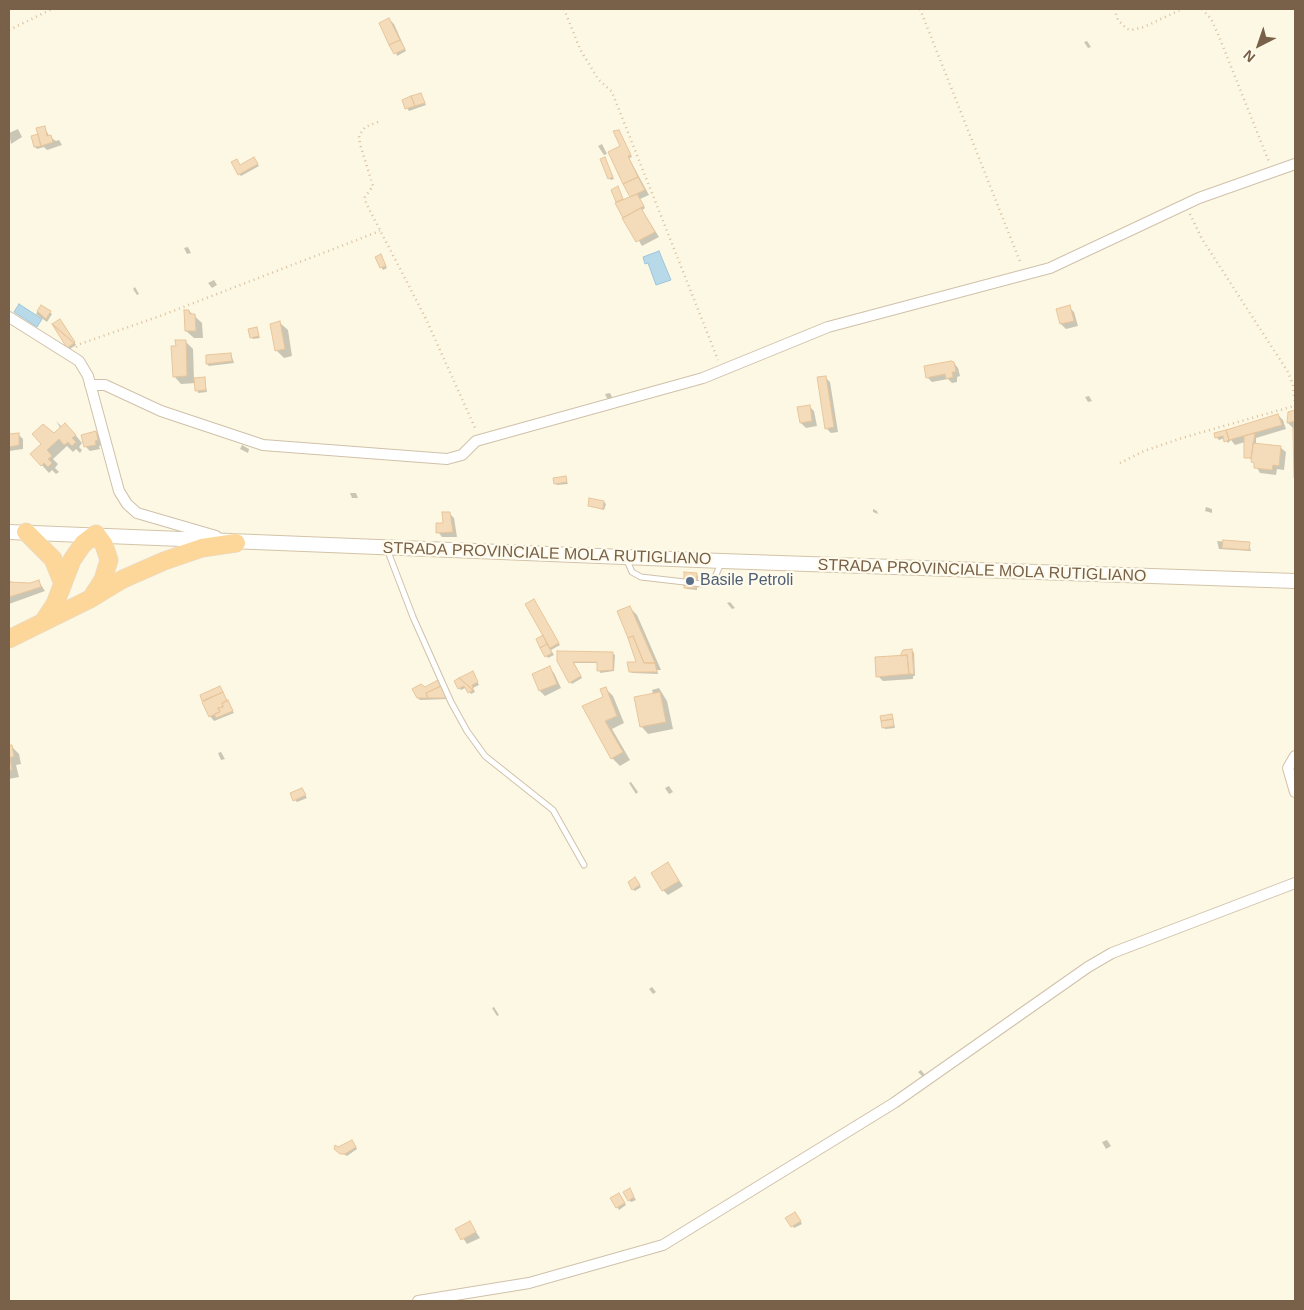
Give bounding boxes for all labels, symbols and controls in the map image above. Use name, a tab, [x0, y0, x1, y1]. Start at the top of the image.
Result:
north arrow	[1234, 20, 1284, 70]
text: N	[1240, 47, 1258, 66]
street label: STRADA PROVINCIALE MOLA RUTIGLIANO	[382, 539, 712, 569]
street label: STRADA PROVINCIALE MOLA RUTIGLIANO	[817, 556, 1147, 586]
place label: Basile Petroli	[700, 571, 793, 591]
marker: Basile Petroli	[684, 575, 696, 587]

